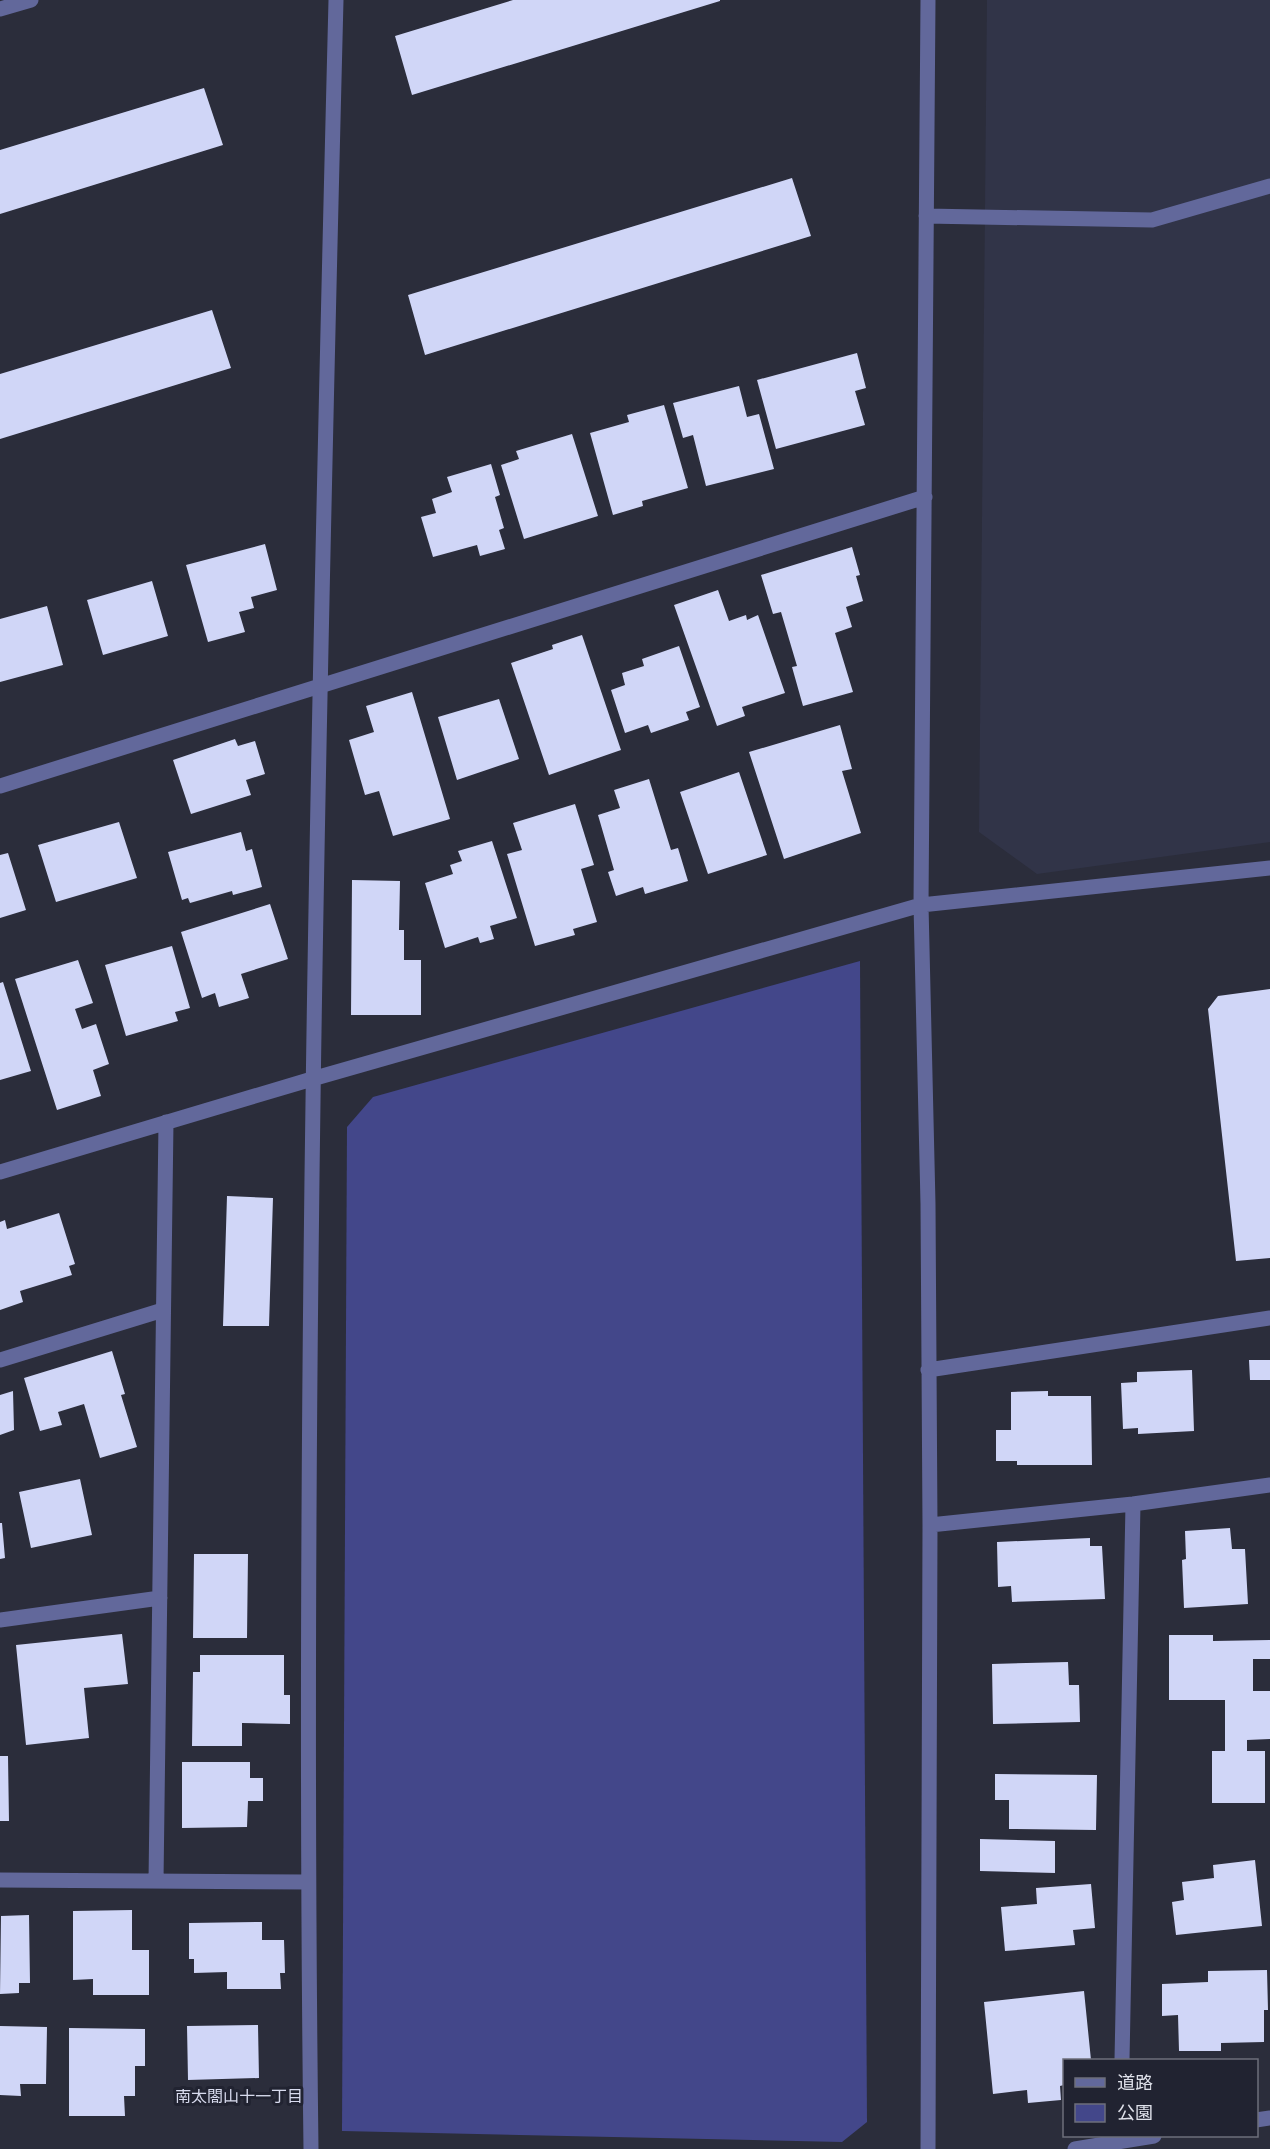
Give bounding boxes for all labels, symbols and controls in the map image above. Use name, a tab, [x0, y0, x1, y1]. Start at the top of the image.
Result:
legend	[1063, 2059, 1258, 2137]
text: 道路	[1117, 2070, 1153, 2095]
district label: 南太閤山十一丁目	[175, 2085, 303, 2107]
text: 公園	[1117, 2100, 1153, 2125]

